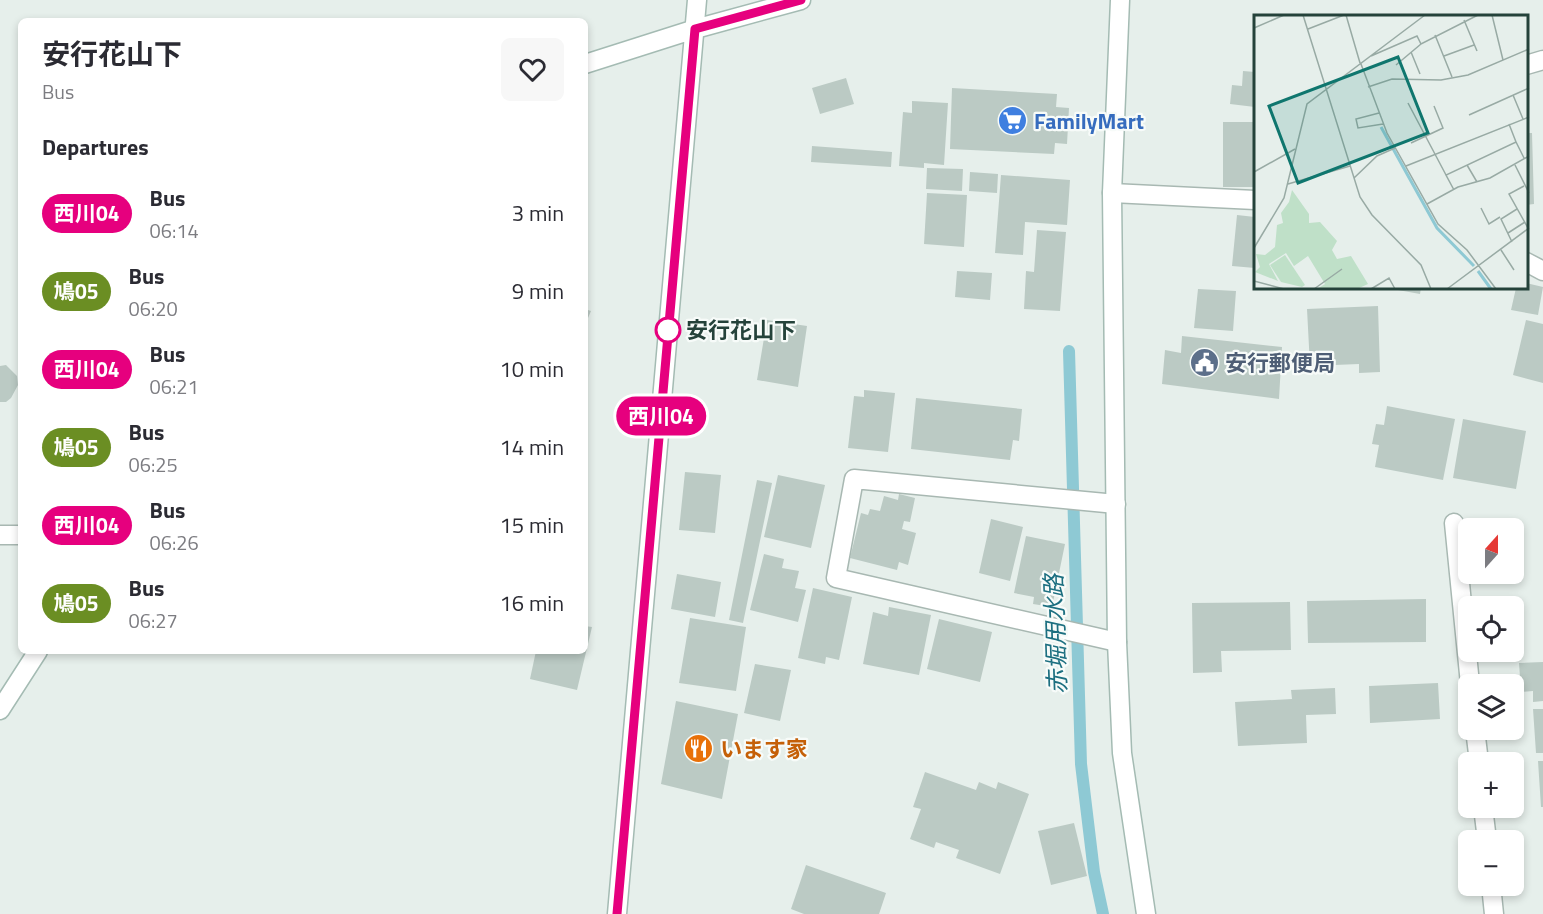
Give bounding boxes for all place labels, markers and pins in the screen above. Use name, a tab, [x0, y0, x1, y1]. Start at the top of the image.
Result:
place label: FamilyMart	[1034, 104, 1144, 138]
supermarket icon: FamilyMart	[997, 105, 1029, 137]
place label: 安行花山下	[686, 313, 796, 347]
marker: 安行花山下	[655, 317, 681, 343]
place label: 安行郵便局	[1225, 346, 1335, 380]
public building icon: 安行郵便局	[1188, 347, 1220, 379]
place label: います家	[720, 732, 808, 766]
restaurant icon: います家	[683, 733, 715, 765]

